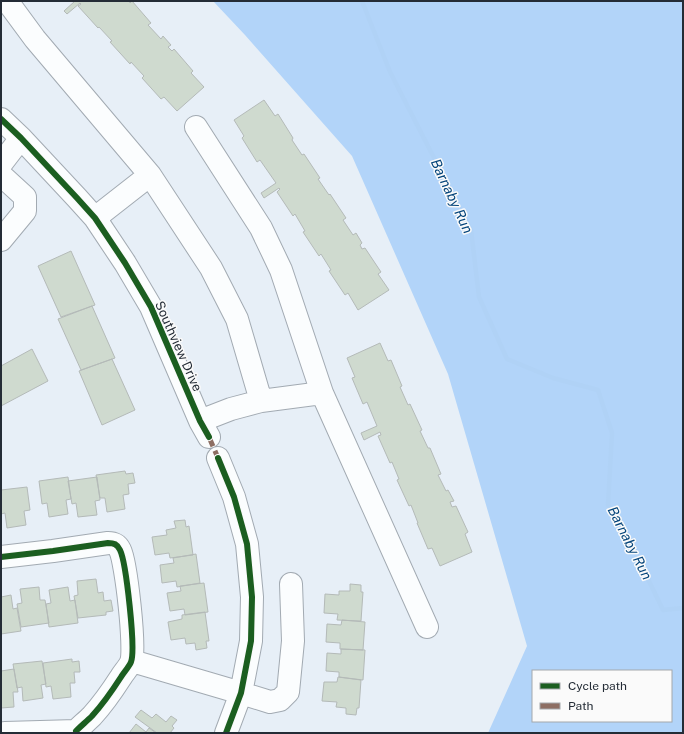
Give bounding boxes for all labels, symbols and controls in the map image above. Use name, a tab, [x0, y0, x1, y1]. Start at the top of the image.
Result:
water label: Barnaby Run	[428, 156, 476, 236]
street label: Southview Drive	[152, 299, 205, 394]
water label: Barnaby Run	[605, 504, 655, 583]
legend	[532, 670, 672, 722]
text: Cycle path	[568, 679, 627, 693]
text: Path	[568, 699, 594, 713]

